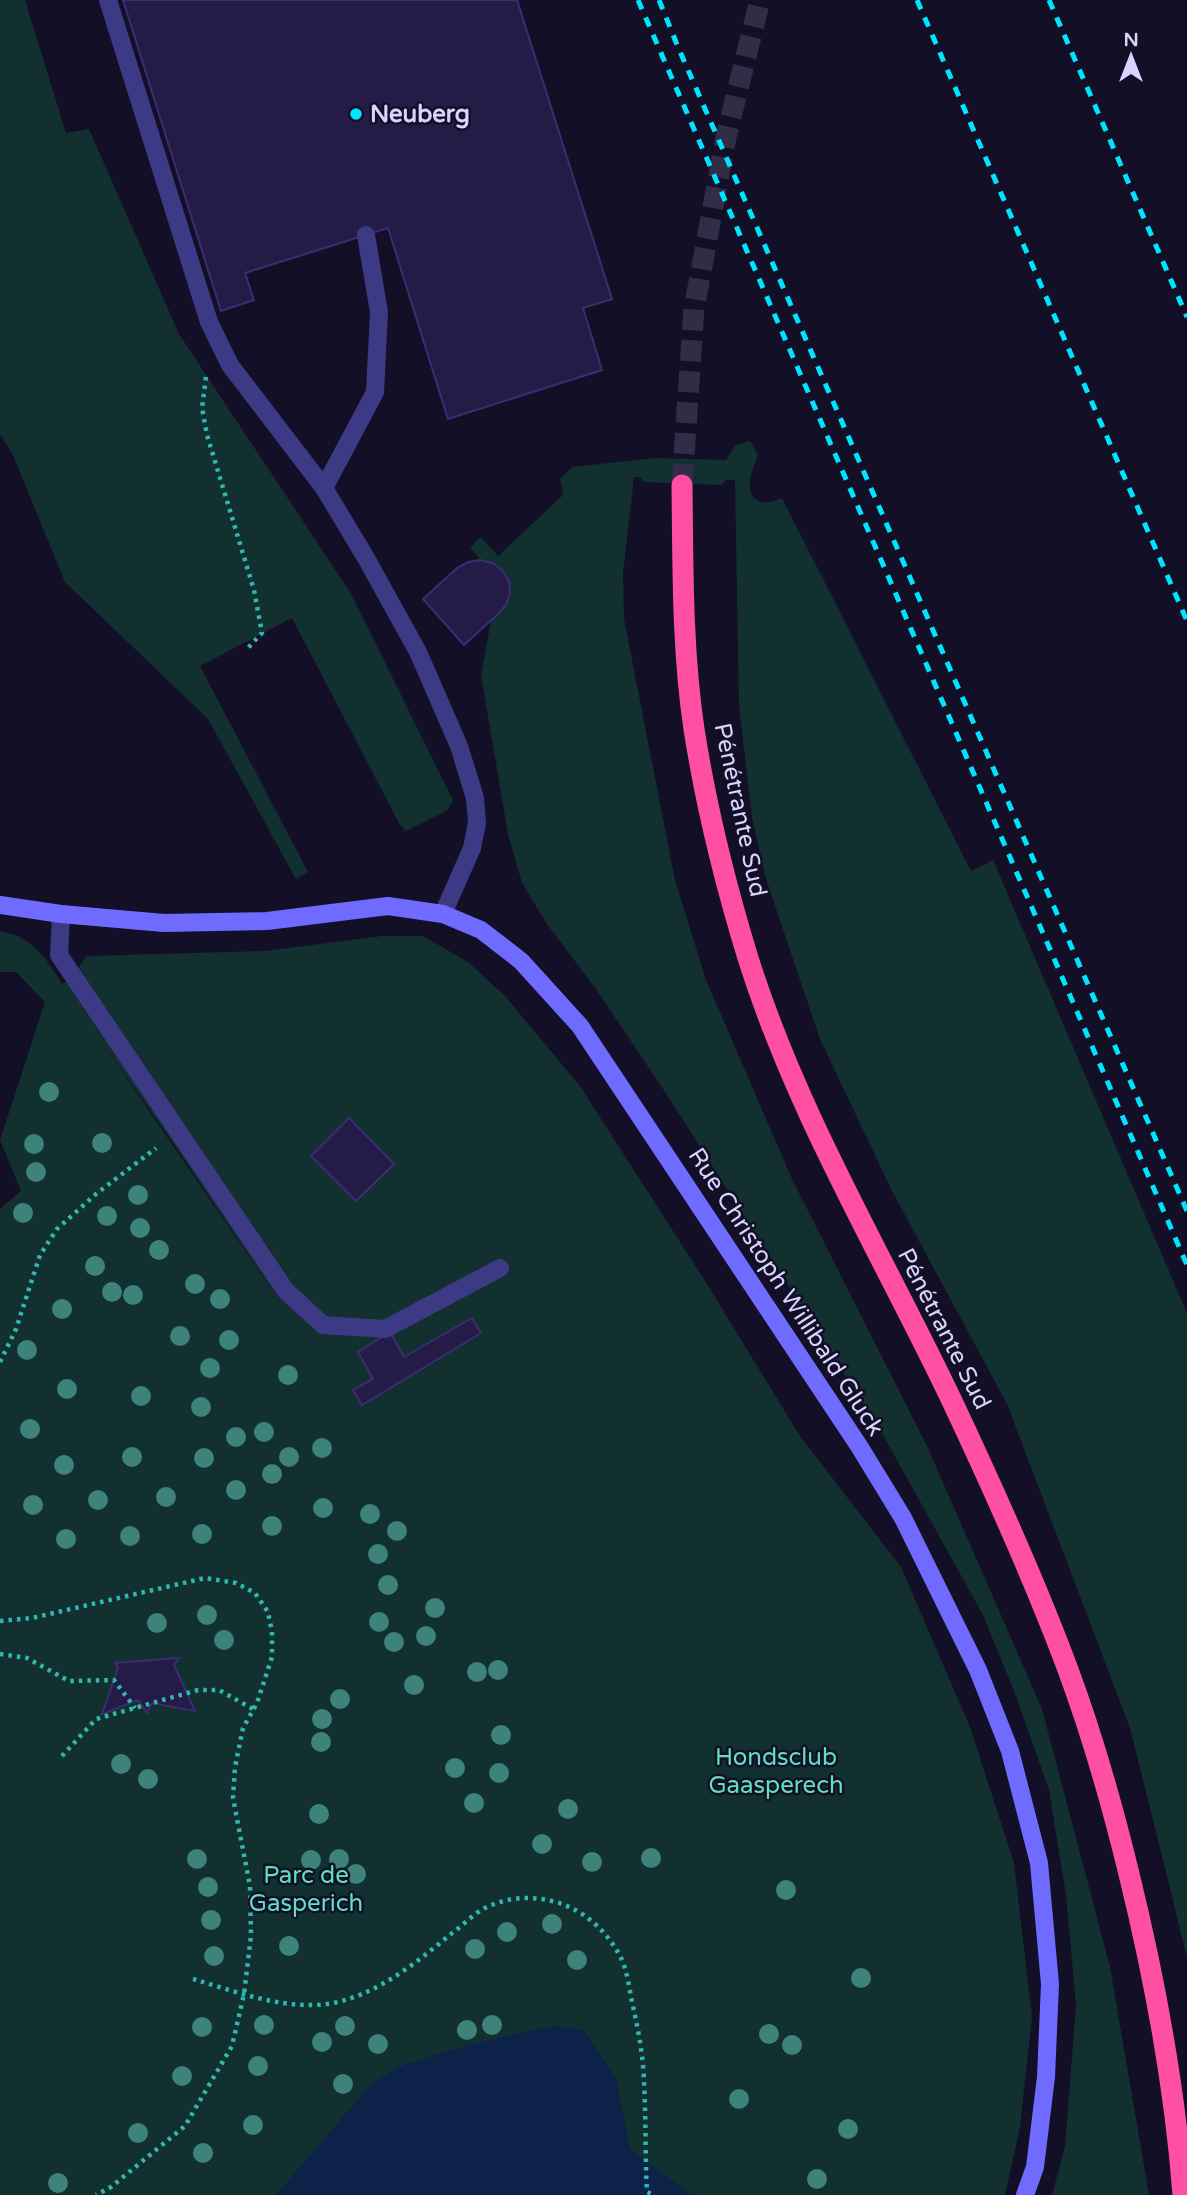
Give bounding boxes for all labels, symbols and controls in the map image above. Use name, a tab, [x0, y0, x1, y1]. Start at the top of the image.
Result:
north arrow	[1096, 21, 1166, 91]
text: N	[1123, 29, 1139, 51]
place label: Neuberg	[370, 100, 470, 129]
marker: Neuberg	[348, 106, 364, 122]
street label: Pénétrante Sud	[707, 720, 773, 900]
street label: Rue Christoph Willibald Gluck	[682, 1143, 890, 1441]
street label: Pénétrante Sud	[891, 1244, 997, 1414]
park label: Hondsclub Gaasperech	[708, 1743, 844, 1800]
park label: Parc de Gasperich	[249, 1861, 363, 1918]

